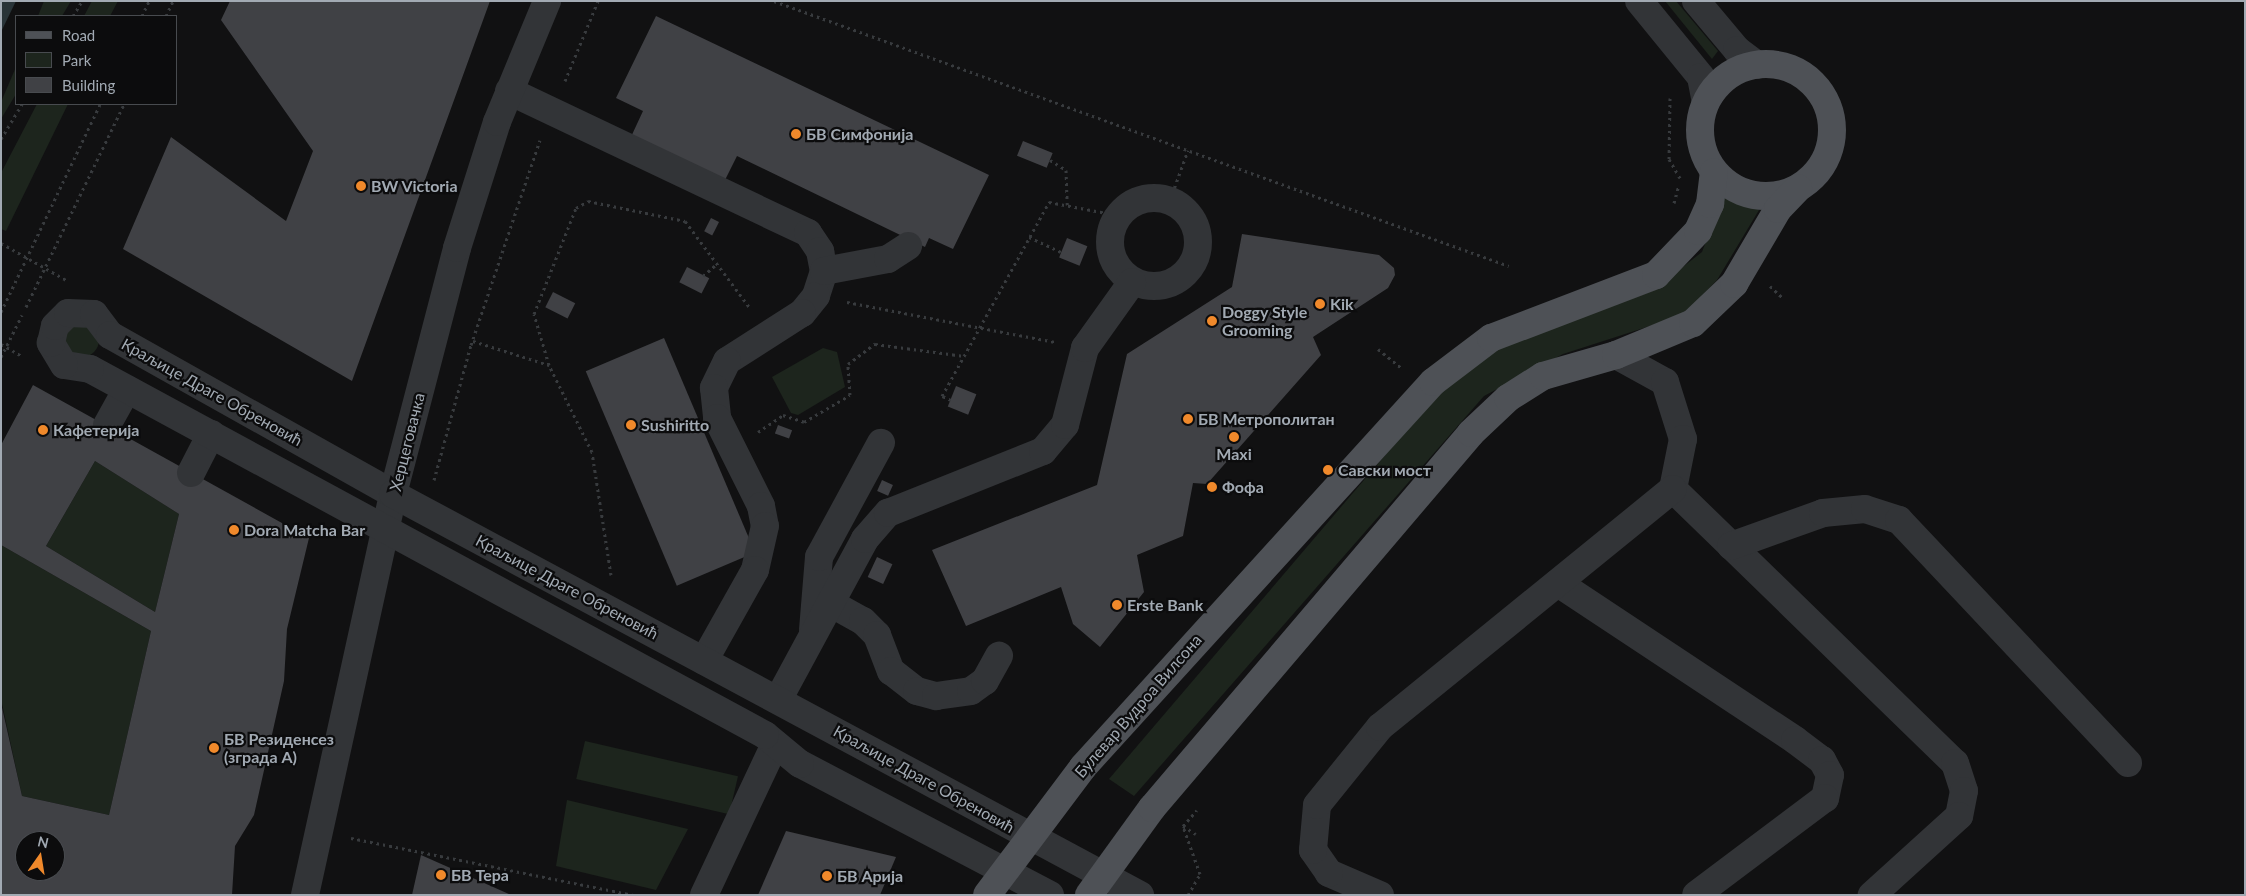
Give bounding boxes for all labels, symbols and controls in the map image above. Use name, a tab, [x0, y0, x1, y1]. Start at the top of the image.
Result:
legend	[15, 15, 178, 105]
text: Road	[62, 26, 95, 44]
text: Park	[62, 51, 91, 69]
text: Building	[62, 76, 115, 94]
place label: БВ Симфонија	[806, 124, 913, 144]
marker: БВ Симфонија	[790, 128, 802, 140]
place label: BW Victoria	[371, 176, 458, 196]
marker: BW Victoria	[355, 180, 367, 192]
place label: Kik	[1330, 294, 1354, 314]
marker: Kik	[1314, 298, 1326, 310]
place label: Doggy Style Grooming	[1222, 302, 1308, 340]
marker: Doggy Style Grooming	[1206, 315, 1218, 327]
street label: Краљице Драге Обреновић	[118, 334, 306, 450]
street label: Херцеговачка	[385, 391, 429, 493]
place label: БВ Метрополитан	[1198, 409, 1335, 429]
marker: БВ Метрополитан	[1182, 413, 1194, 425]
place label: Sushiritto	[641, 415, 709, 435]
marker: Sushiritto	[625, 419, 637, 431]
place label: Кафетерија	[53, 420, 139, 440]
marker: Кафетерија	[37, 424, 49, 436]
marker: Maxi	[1228, 431, 1240, 443]
place label: Maxi	[1216, 444, 1252, 464]
place label: Савски мост	[1338, 460, 1431, 480]
marker: Савски мост	[1322, 464, 1334, 476]
place label: Фофа	[1222, 477, 1264, 497]
marker: Фофа	[1206, 481, 1218, 493]
place label: Dora Matcha Bar	[244, 520, 365, 540]
marker: Dora Matcha Bar	[228, 524, 240, 536]
street label: Краљице Драге Обреновић	[472, 531, 662, 643]
place label: Erste Bank	[1127, 595, 1203, 615]
marker: Erste Bank	[1111, 599, 1123, 611]
street label: Булевар Вудроа Вилсона	[1070, 630, 1206, 782]
street label: Краљице Драге Обреновић	[830, 721, 1018, 837]
place label: БВ Резиденсез (зграда А)	[224, 729, 334, 767]
marker: БВ Резиденсез (зграда А)	[208, 742, 220, 754]
north arrow	[15, 831, 65, 881]
text: N	[36, 832, 50, 851]
place label: БВ Тера	[451, 865, 509, 885]
place label: БВ Арија	[837, 866, 903, 886]
marker: БВ Тера	[435, 869, 447, 881]
marker: БВ Арија	[821, 870, 833, 882]

